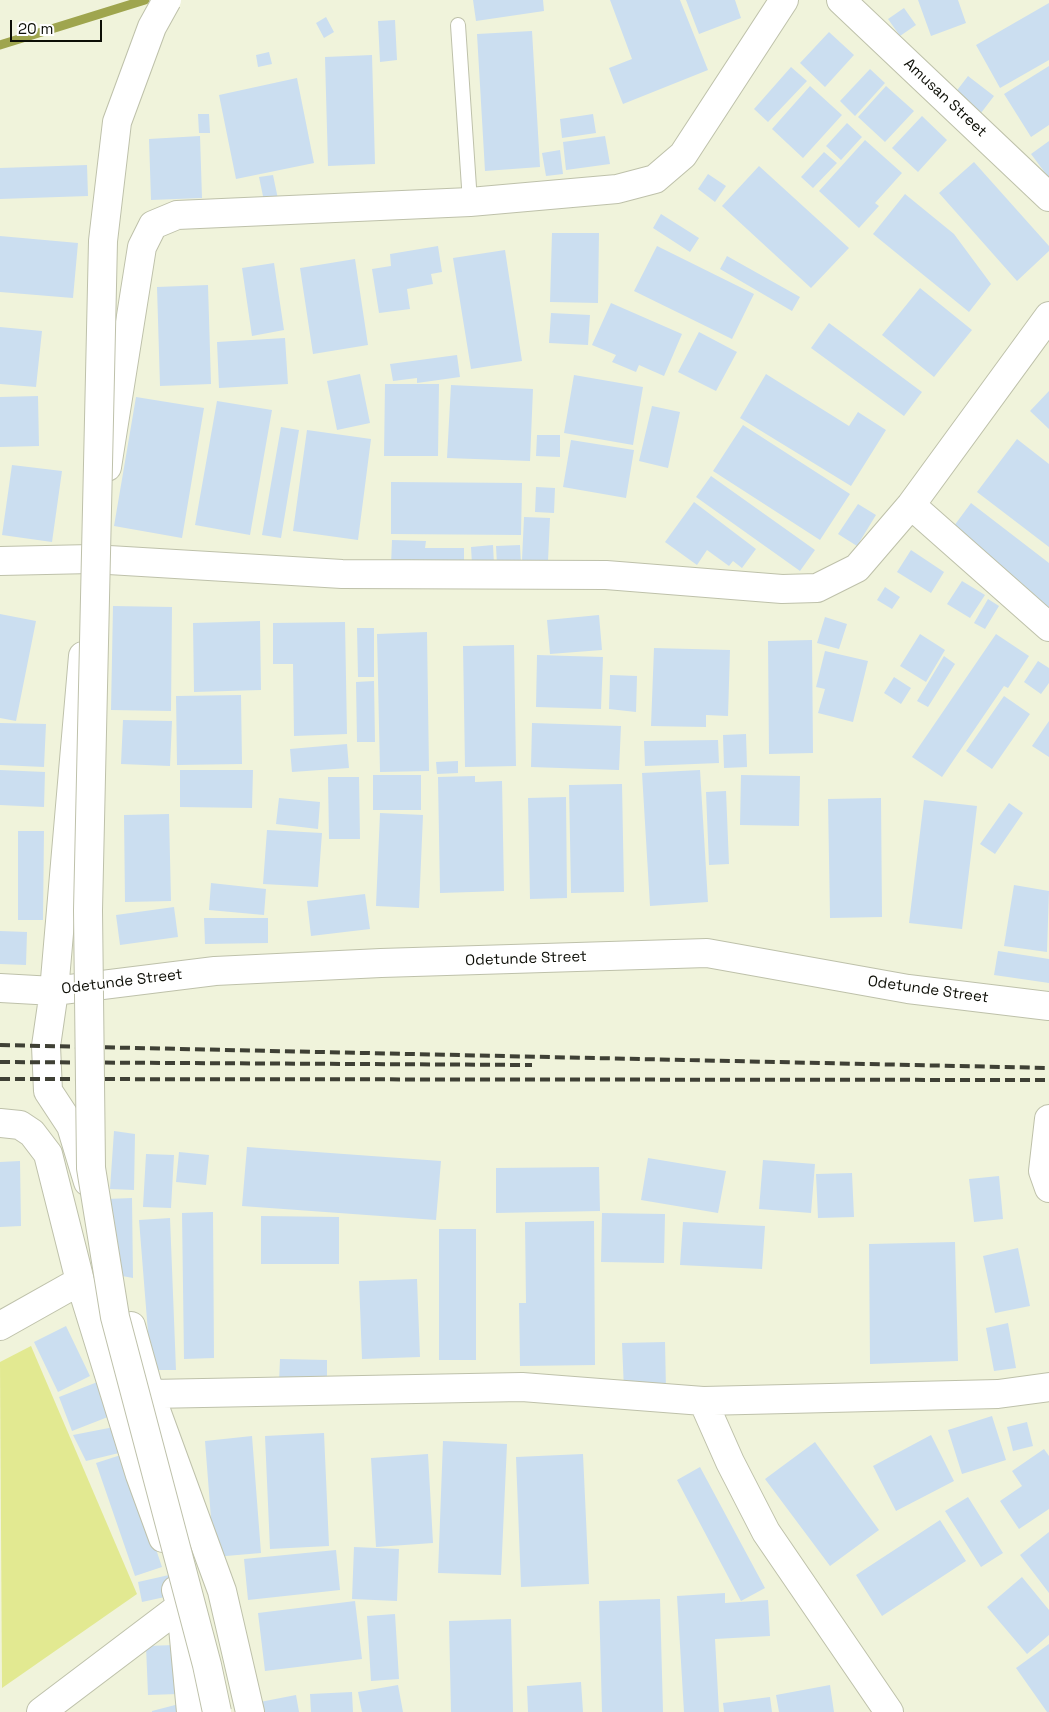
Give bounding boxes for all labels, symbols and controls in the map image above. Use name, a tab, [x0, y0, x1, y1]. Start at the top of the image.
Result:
scale bar	[12, 10, 105, 42]
text: 20 m	[18, 19, 53, 38]
street label: Amusan Street	[900, 55, 990, 141]
street label: Odetunde Street	[465, 948, 587, 970]
street label: Odetunde Street	[60, 966, 184, 998]
street label: Odetunde Street	[866, 973, 990, 1007]

